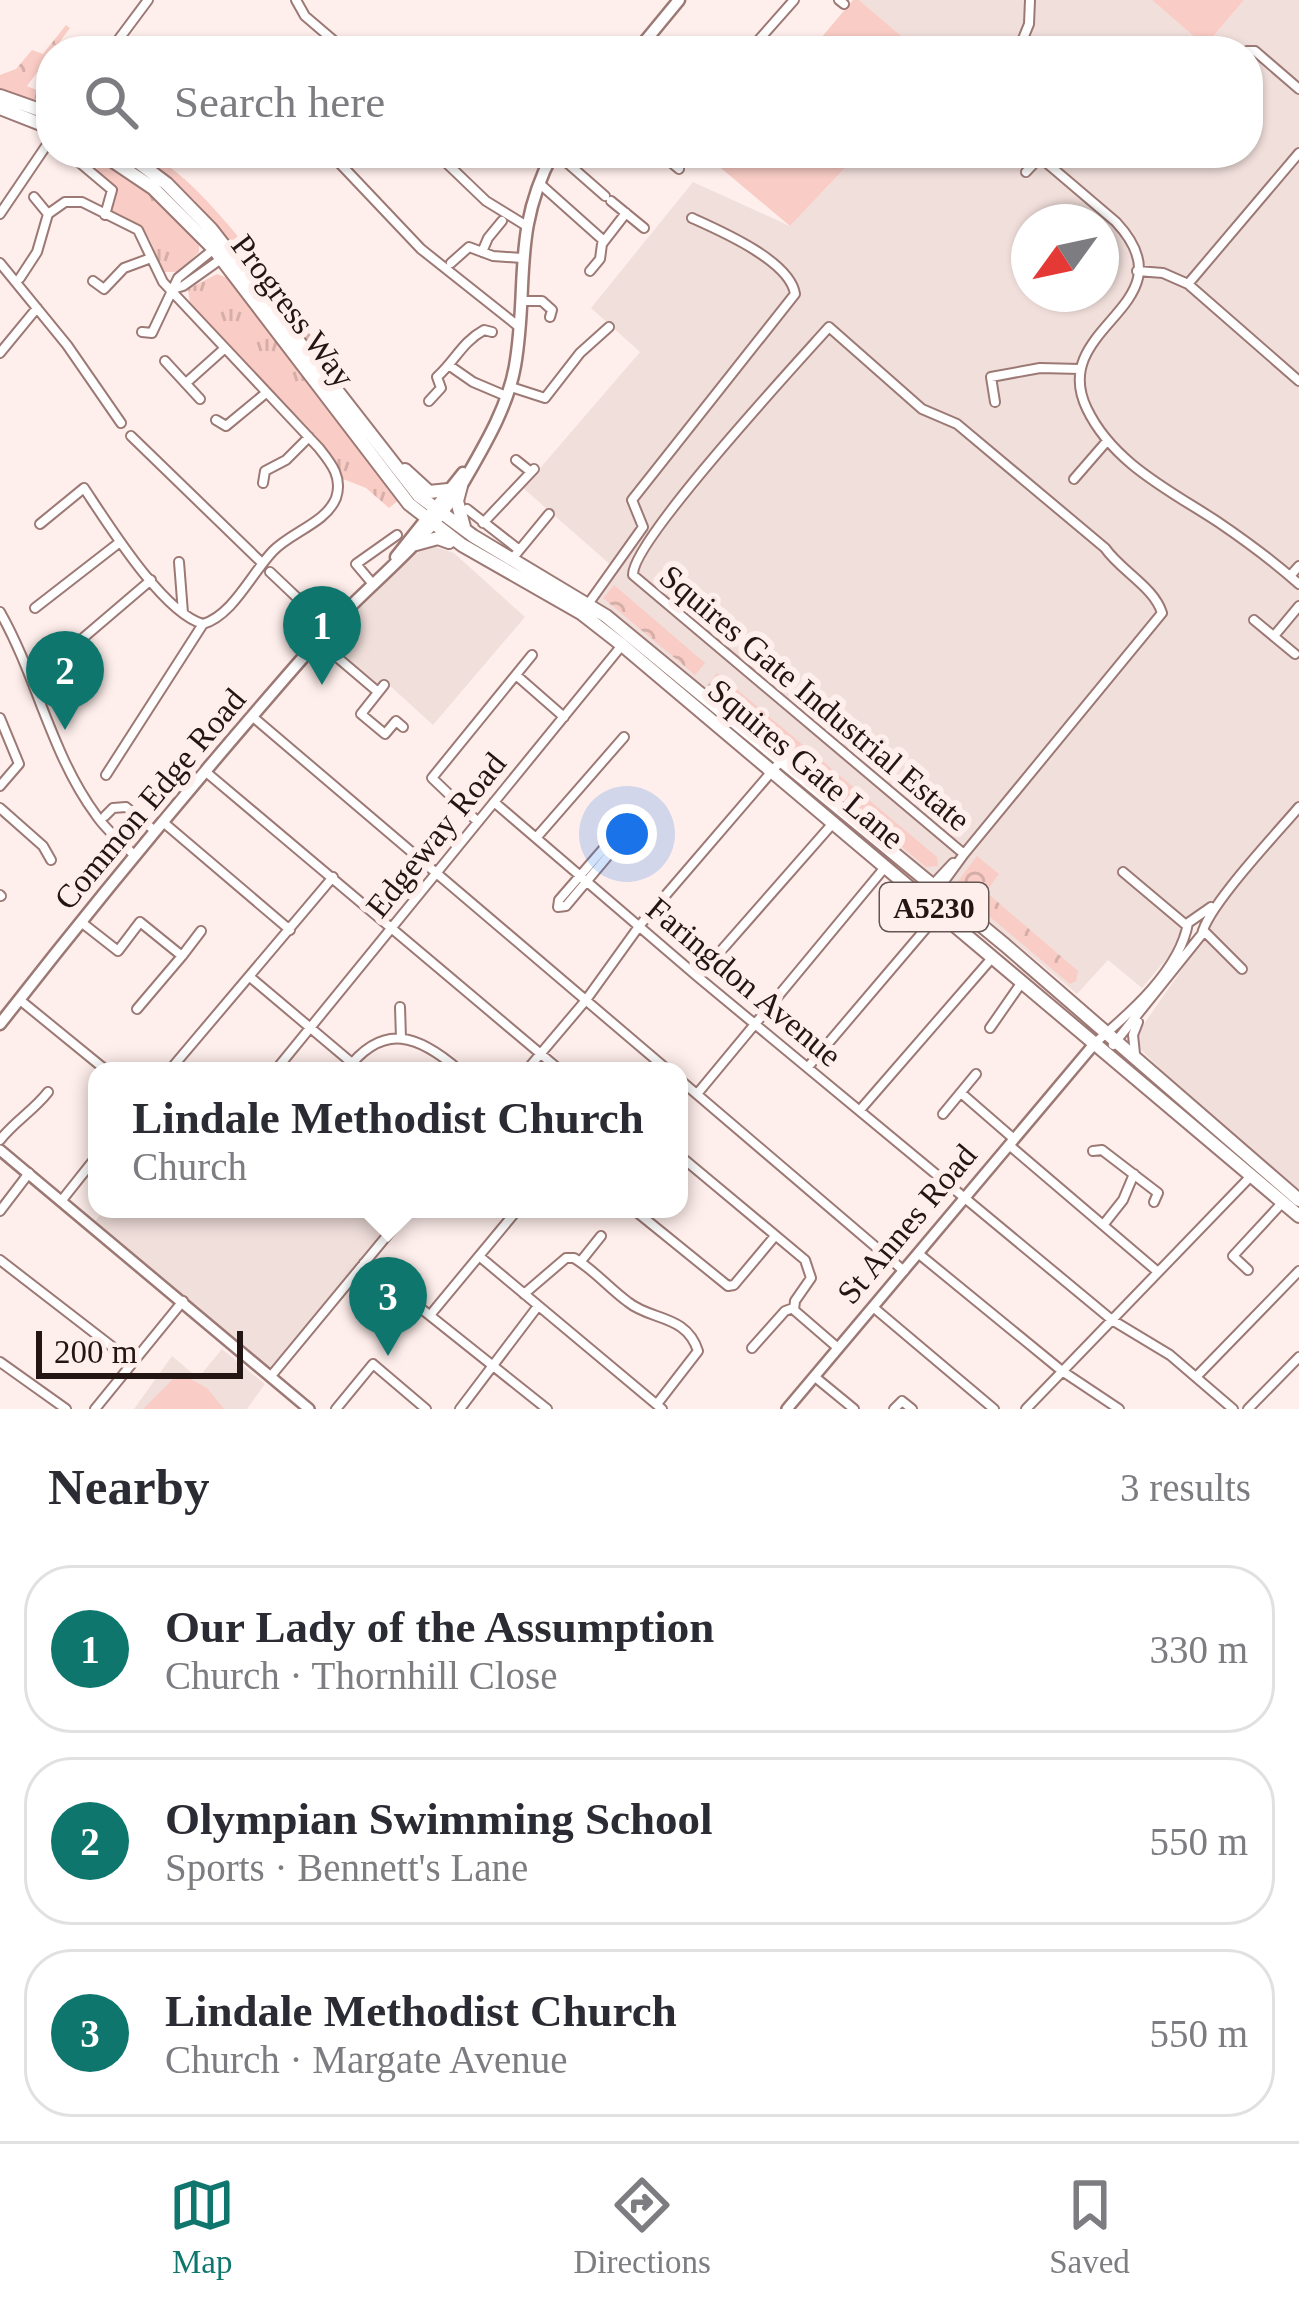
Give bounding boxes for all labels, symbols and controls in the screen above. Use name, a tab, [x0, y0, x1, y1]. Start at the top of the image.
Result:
search box	[36, 36, 1263, 168]
icon: search	[78, 69, 144, 135]
text: Search here	[174, 77, 385, 127]
north arrow	[1011, 204, 1119, 312]
street label: Progress Way	[224, 228, 362, 394]
street label: Squires Gate Industrial Estate	[653, 558, 977, 838]
pin: 1	[283, 586, 361, 685]
pin: 2	[26, 631, 104, 730]
street label: Squires Gate Lane	[701, 672, 911, 856]
street label: Common Edge Road	[47, 681, 253, 917]
street label: Edgeway Road	[359, 745, 513, 924]
your location	[597, 804, 657, 864]
road number: A5230	[880, 883, 988, 931]
street label: Faringdon Avenue	[640, 890, 848, 1074]
popup	[88, 1062, 688, 1218]
text: Lindale Methodist Church	[132, 1093, 644, 1143]
street label: St Annes Road	[830, 1137, 984, 1311]
text: Church	[132, 1145, 247, 1188]
pin: 3	[349, 1257, 427, 1356]
scale bar	[36, 1325, 243, 1378]
text: 200 m	[54, 1334, 137, 1370]
text: Nearby	[48, 1459, 209, 1515]
text: 3 results	[1120, 1466, 1251, 1509]
text: Our Lady of the Assumption	[165, 1602, 714, 1652]
text: 1	[80, 1628, 100, 1671]
text: 330 m	[1149, 1628, 1248, 1671]
text: Church · Thornhill Close	[165, 1654, 558, 1697]
text: Olympian Swimming School	[165, 1794, 713, 1844]
text: 2	[80, 1820, 100, 1863]
text: 550 m	[1149, 1820, 1248, 1863]
text: Sports · Bennett's Lane	[165, 1846, 528, 1889]
text: Lindale Methodist Church	[165, 1986, 677, 2036]
text: 3	[80, 2012, 100, 2055]
text: 550 m	[1149, 2012, 1248, 2055]
text: Church · Margate Avenue	[165, 2038, 568, 2081]
tab: Map	[169, 2172, 235, 2281]
tab: Directions	[573, 2172, 711, 2281]
tab: Saved	[1049, 2172, 1130, 2281]

